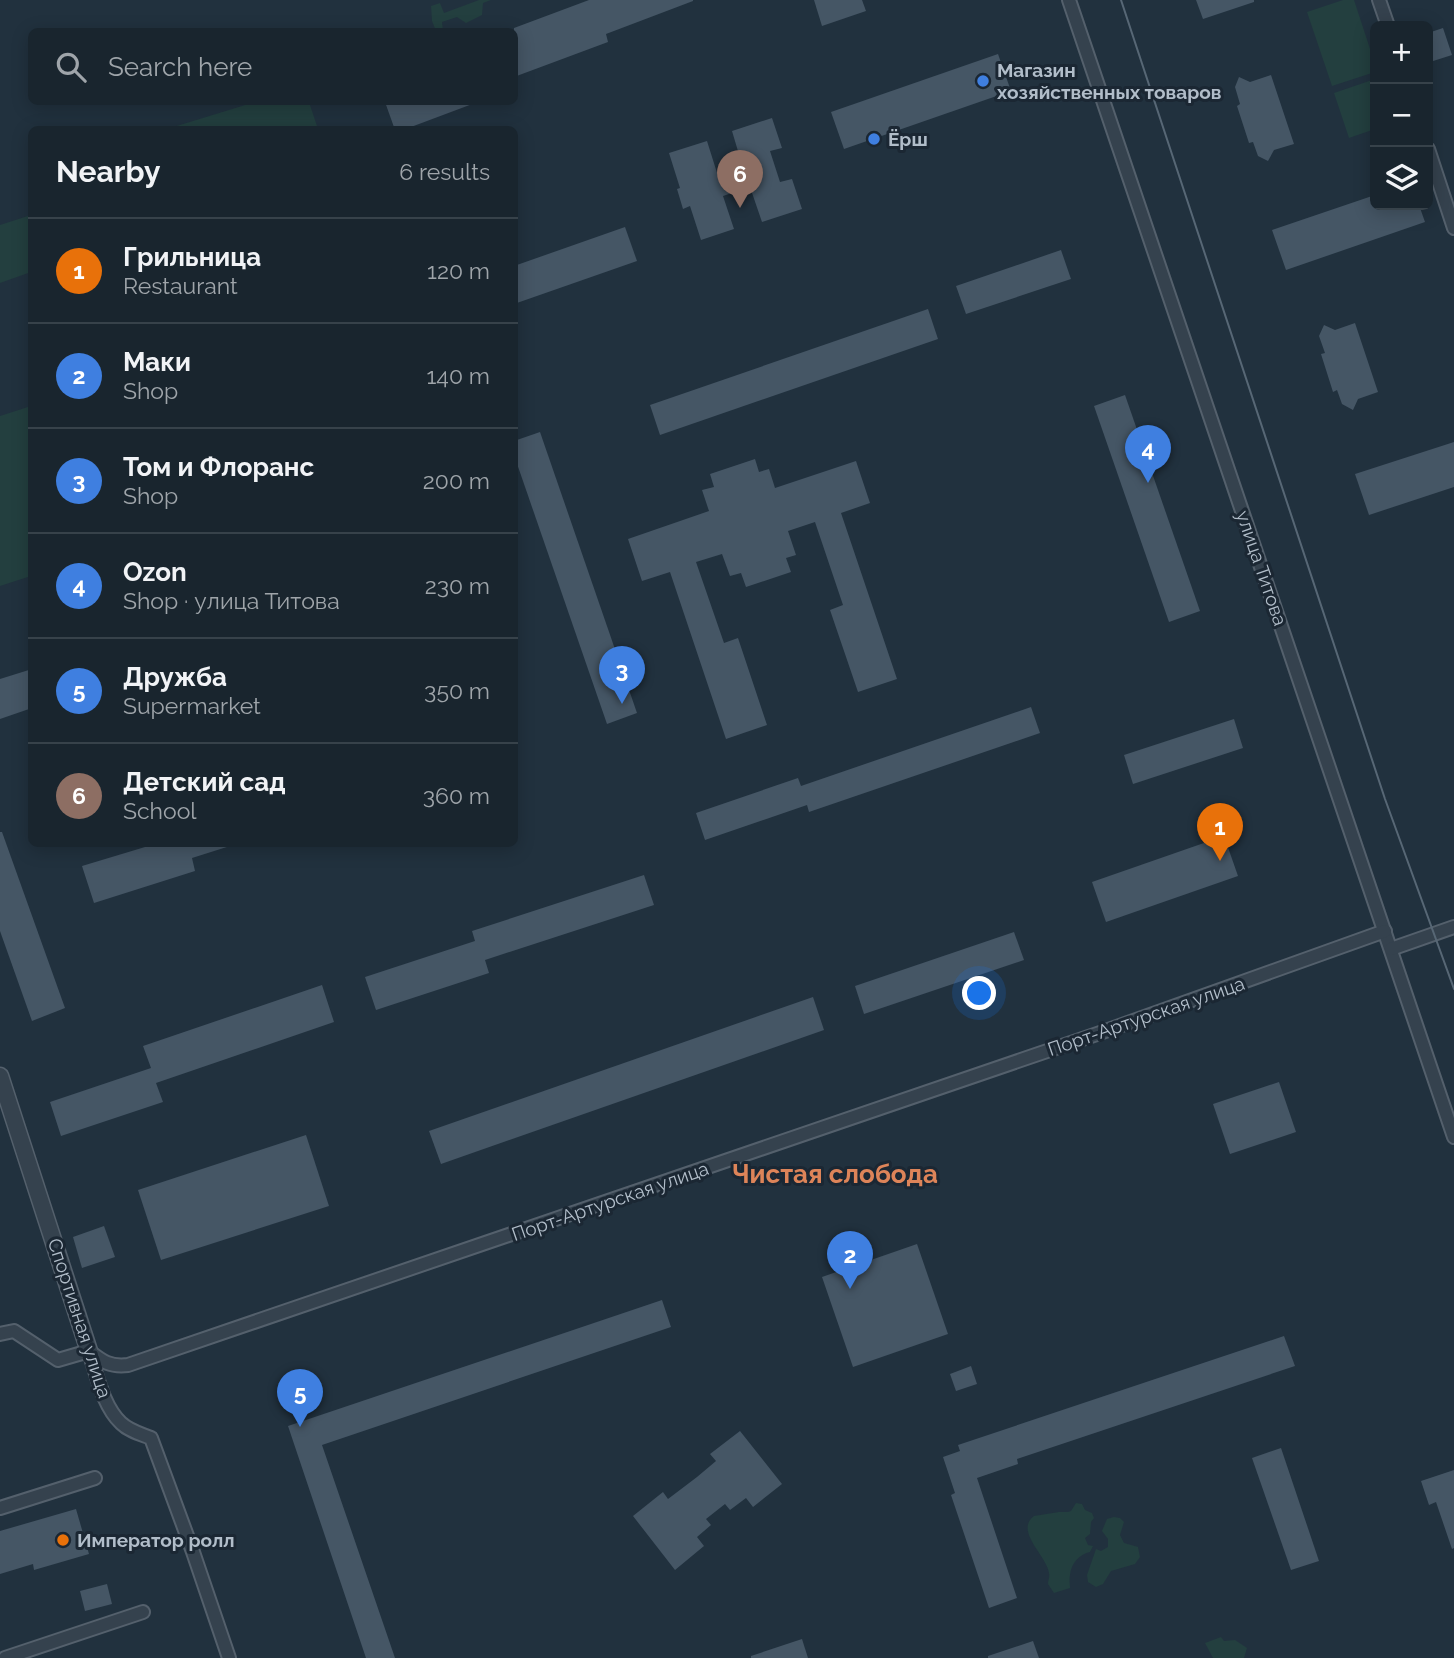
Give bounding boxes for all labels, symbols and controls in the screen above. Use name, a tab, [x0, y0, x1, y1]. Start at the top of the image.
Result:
map controls	[1370, 21, 1433, 210]
button: +	[1370, 21, 1433, 84]
search box	[28, 28, 518, 105]
icon: search	[52, 48, 90, 86]
text: Search here	[108, 52, 252, 82]
place label: Магазин хозяйственных товаров	[997, 59, 1222, 103]
marker: Магазин хозяйственных товаров	[975, 73, 991, 89]
button: −	[1370, 84, 1433, 147]
place label: Ёрш	[888, 128, 928, 150]
marker: Ёрш	[866, 131, 882, 147]
button: layers	[1370, 147, 1433, 210]
pin: 6	[717, 150, 763, 208]
text: Nearby	[56, 154, 160, 189]
text: 6 results	[399, 158, 490, 185]
text: Грильница	[123, 242, 261, 272]
text: 1	[73, 257, 85, 284]
text: 120 m	[427, 257, 490, 284]
text: Restaurant	[123, 272, 238, 299]
text: Маки	[123, 347, 191, 377]
text: 2	[73, 362, 85, 389]
text: 140 m	[427, 362, 490, 389]
text: Shop	[123, 377, 178, 404]
pin: 4	[1125, 425, 1171, 483]
text: Том и Флоранс	[123, 452, 314, 482]
text: 3	[73, 467, 85, 494]
text: 200 m	[423, 467, 490, 494]
text: Shop	[123, 482, 178, 509]
street label: улица Титова	[1232, 508, 1292, 628]
text: Ozon	[123, 557, 187, 587]
text: 4	[72, 572, 86, 599]
text: 230 m	[425, 572, 490, 599]
text: Shop · улица Титова	[123, 587, 340, 614]
pin: 3	[599, 646, 645, 704]
text: Дружба	[123, 662, 227, 692]
text: 5	[73, 677, 85, 704]
text: 350 m	[424, 677, 490, 704]
text: Supermarket	[123, 692, 261, 719]
text: Детский сад	[123, 767, 286, 797]
text: 6	[72, 782, 86, 809]
text: 360 m	[423, 782, 490, 809]
text: School	[123, 797, 197, 824]
pin: 1	[1197, 803, 1243, 861]
street label: Порт-Артурская улица	[1045, 972, 1247, 1060]
your location	[962, 976, 996, 1010]
street label: Порт-Артурская улица	[509, 1157, 711, 1245]
district label: Чистая слобода	[732, 1159, 938, 1189]
pin: 2	[827, 1231, 873, 1289]
street label: Спортивная улица	[44, 1235, 116, 1401]
pin: 5	[277, 1369, 323, 1427]
place label: Император ролл	[77, 1529, 235, 1551]
marker: Император ролл	[55, 1532, 71, 1548]

